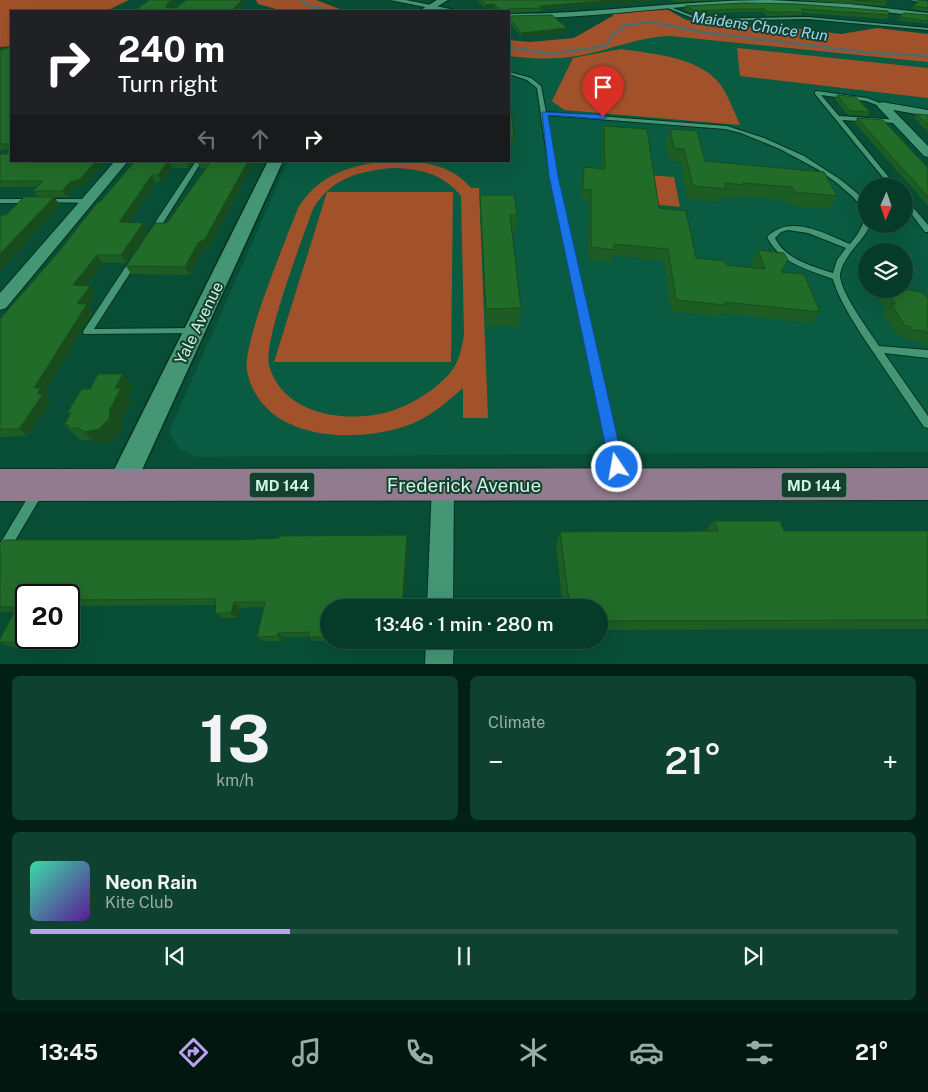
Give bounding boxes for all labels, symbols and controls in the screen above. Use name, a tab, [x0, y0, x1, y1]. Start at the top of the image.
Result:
water label: Maidens Choice Run	[691, 8, 829, 44]
text: 240 m	[118, 29, 225, 70]
icon: right	[35, 30, 100, 95]
pin	[582, 66, 624, 117]
text: Turn right	[118, 71, 218, 97]
icon: arrive	[589, 73, 617, 101]
icon: left	[193, 125, 221, 153]
icon: ahead	[246, 125, 274, 153]
icon: right	[299, 125, 327, 153]
north arrow	[858, 178, 912, 232]
map controls	[858, 178, 913, 298]
button: layers	[858, 243, 913, 298]
street label: Yale Avenue	[171, 278, 227, 368]
position arrow	[590, 440, 642, 492]
road number: MD 144	[250, 472, 314, 498]
road number: MD 144	[782, 472, 846, 498]
street label: Frederick Avenue	[387, 474, 541, 496]
speed limit sign: 20	[15, 584, 80, 649]
text: 13:46 · 1 min · 280 m	[375, 613, 553, 635]
text: 13	[199, 700, 271, 777]
text: Climate	[488, 713, 545, 732]
text: 21°	[664, 738, 722, 783]
text: −	[488, 745, 504, 778]
text: +	[882, 745, 898, 778]
text: km/h	[216, 771, 254, 790]
text: Neon Rain	[105, 871, 197, 893]
text: Kite Club	[105, 893, 173, 912]
icon: previous	[161, 942, 189, 970]
icon: pause	[450, 942, 478, 970]
icon: next	[739, 942, 767, 970]
icon: directions	[176, 1035, 211, 1070]
icon: music	[289, 1035, 324, 1070]
icon: phone	[402, 1035, 437, 1070]
icon: climate	[516, 1035, 551, 1070]
icon: car	[629, 1035, 664, 1070]
icon: filters	[742, 1035, 777, 1070]
text: 13:45	[39, 1039, 98, 1065]
text: 21°	[855, 1039, 889, 1065]

